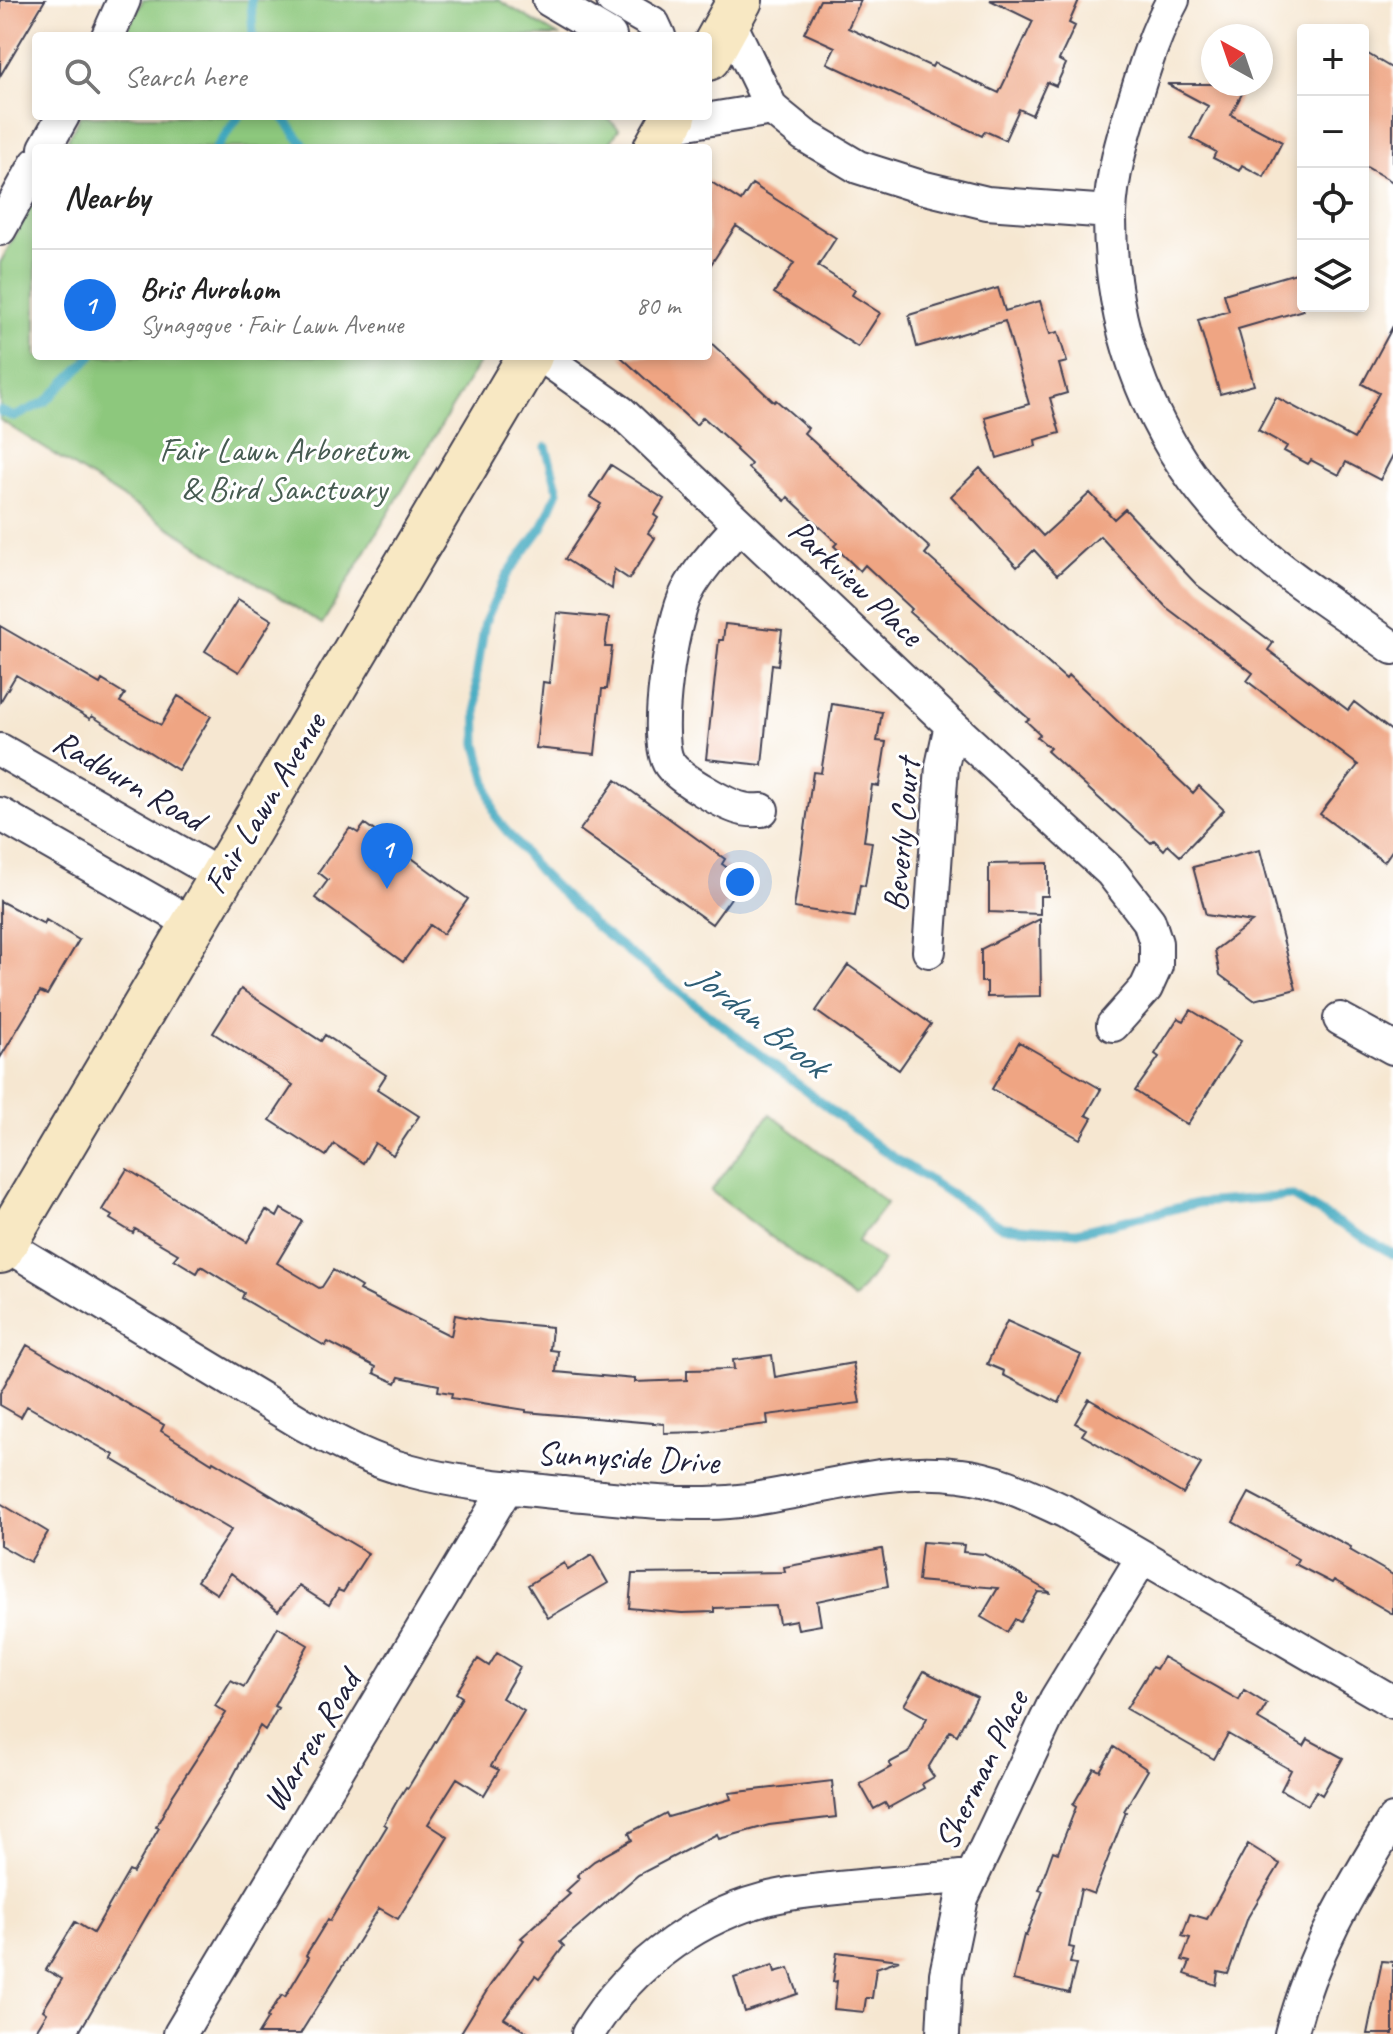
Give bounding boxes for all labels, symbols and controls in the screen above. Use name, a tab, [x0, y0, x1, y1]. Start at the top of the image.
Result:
north arrow	[1201, 24, 1273, 96]
map controls	[1297, 24, 1369, 312]
button: +	[1297, 24, 1369, 96]
search box	[32, 32, 712, 120]
icon: search	[60, 54, 104, 98]
text: Search here	[124, 57, 246, 95]
button: −	[1297, 96, 1369, 168]
button: locate	[1297, 168, 1369, 240]
text: Nearby	[64, 175, 150, 218]
button: layers	[1297, 240, 1369, 312]
text: Bris Avrohom	[140, 270, 279, 308]
text: 1	[84, 289, 96, 322]
text: 80 m	[636, 289, 680, 322]
text: Synagogue · Fair Lawn Avenue	[140, 308, 403, 341]
park label: Fair Lawn Arboretum & Bird Sanctuary	[159, 428, 411, 510]
street label: Parkview Place	[780, 509, 934, 657]
street label: Fair Lawn Avenue	[193, 703, 336, 901]
street label: Radburn Road	[46, 720, 217, 843]
street label: Beverly Court	[873, 752, 929, 913]
pin: 1	[361, 823, 413, 889]
your location	[720, 862, 760, 902]
water label: Jordan Brook	[680, 951, 842, 1091]
street label: Sunnyside Drive	[536, 1431, 722, 1483]
street label: Warren Road	[252, 1659, 372, 1819]
street label: Sherman Place	[924, 1681, 1039, 1857]

